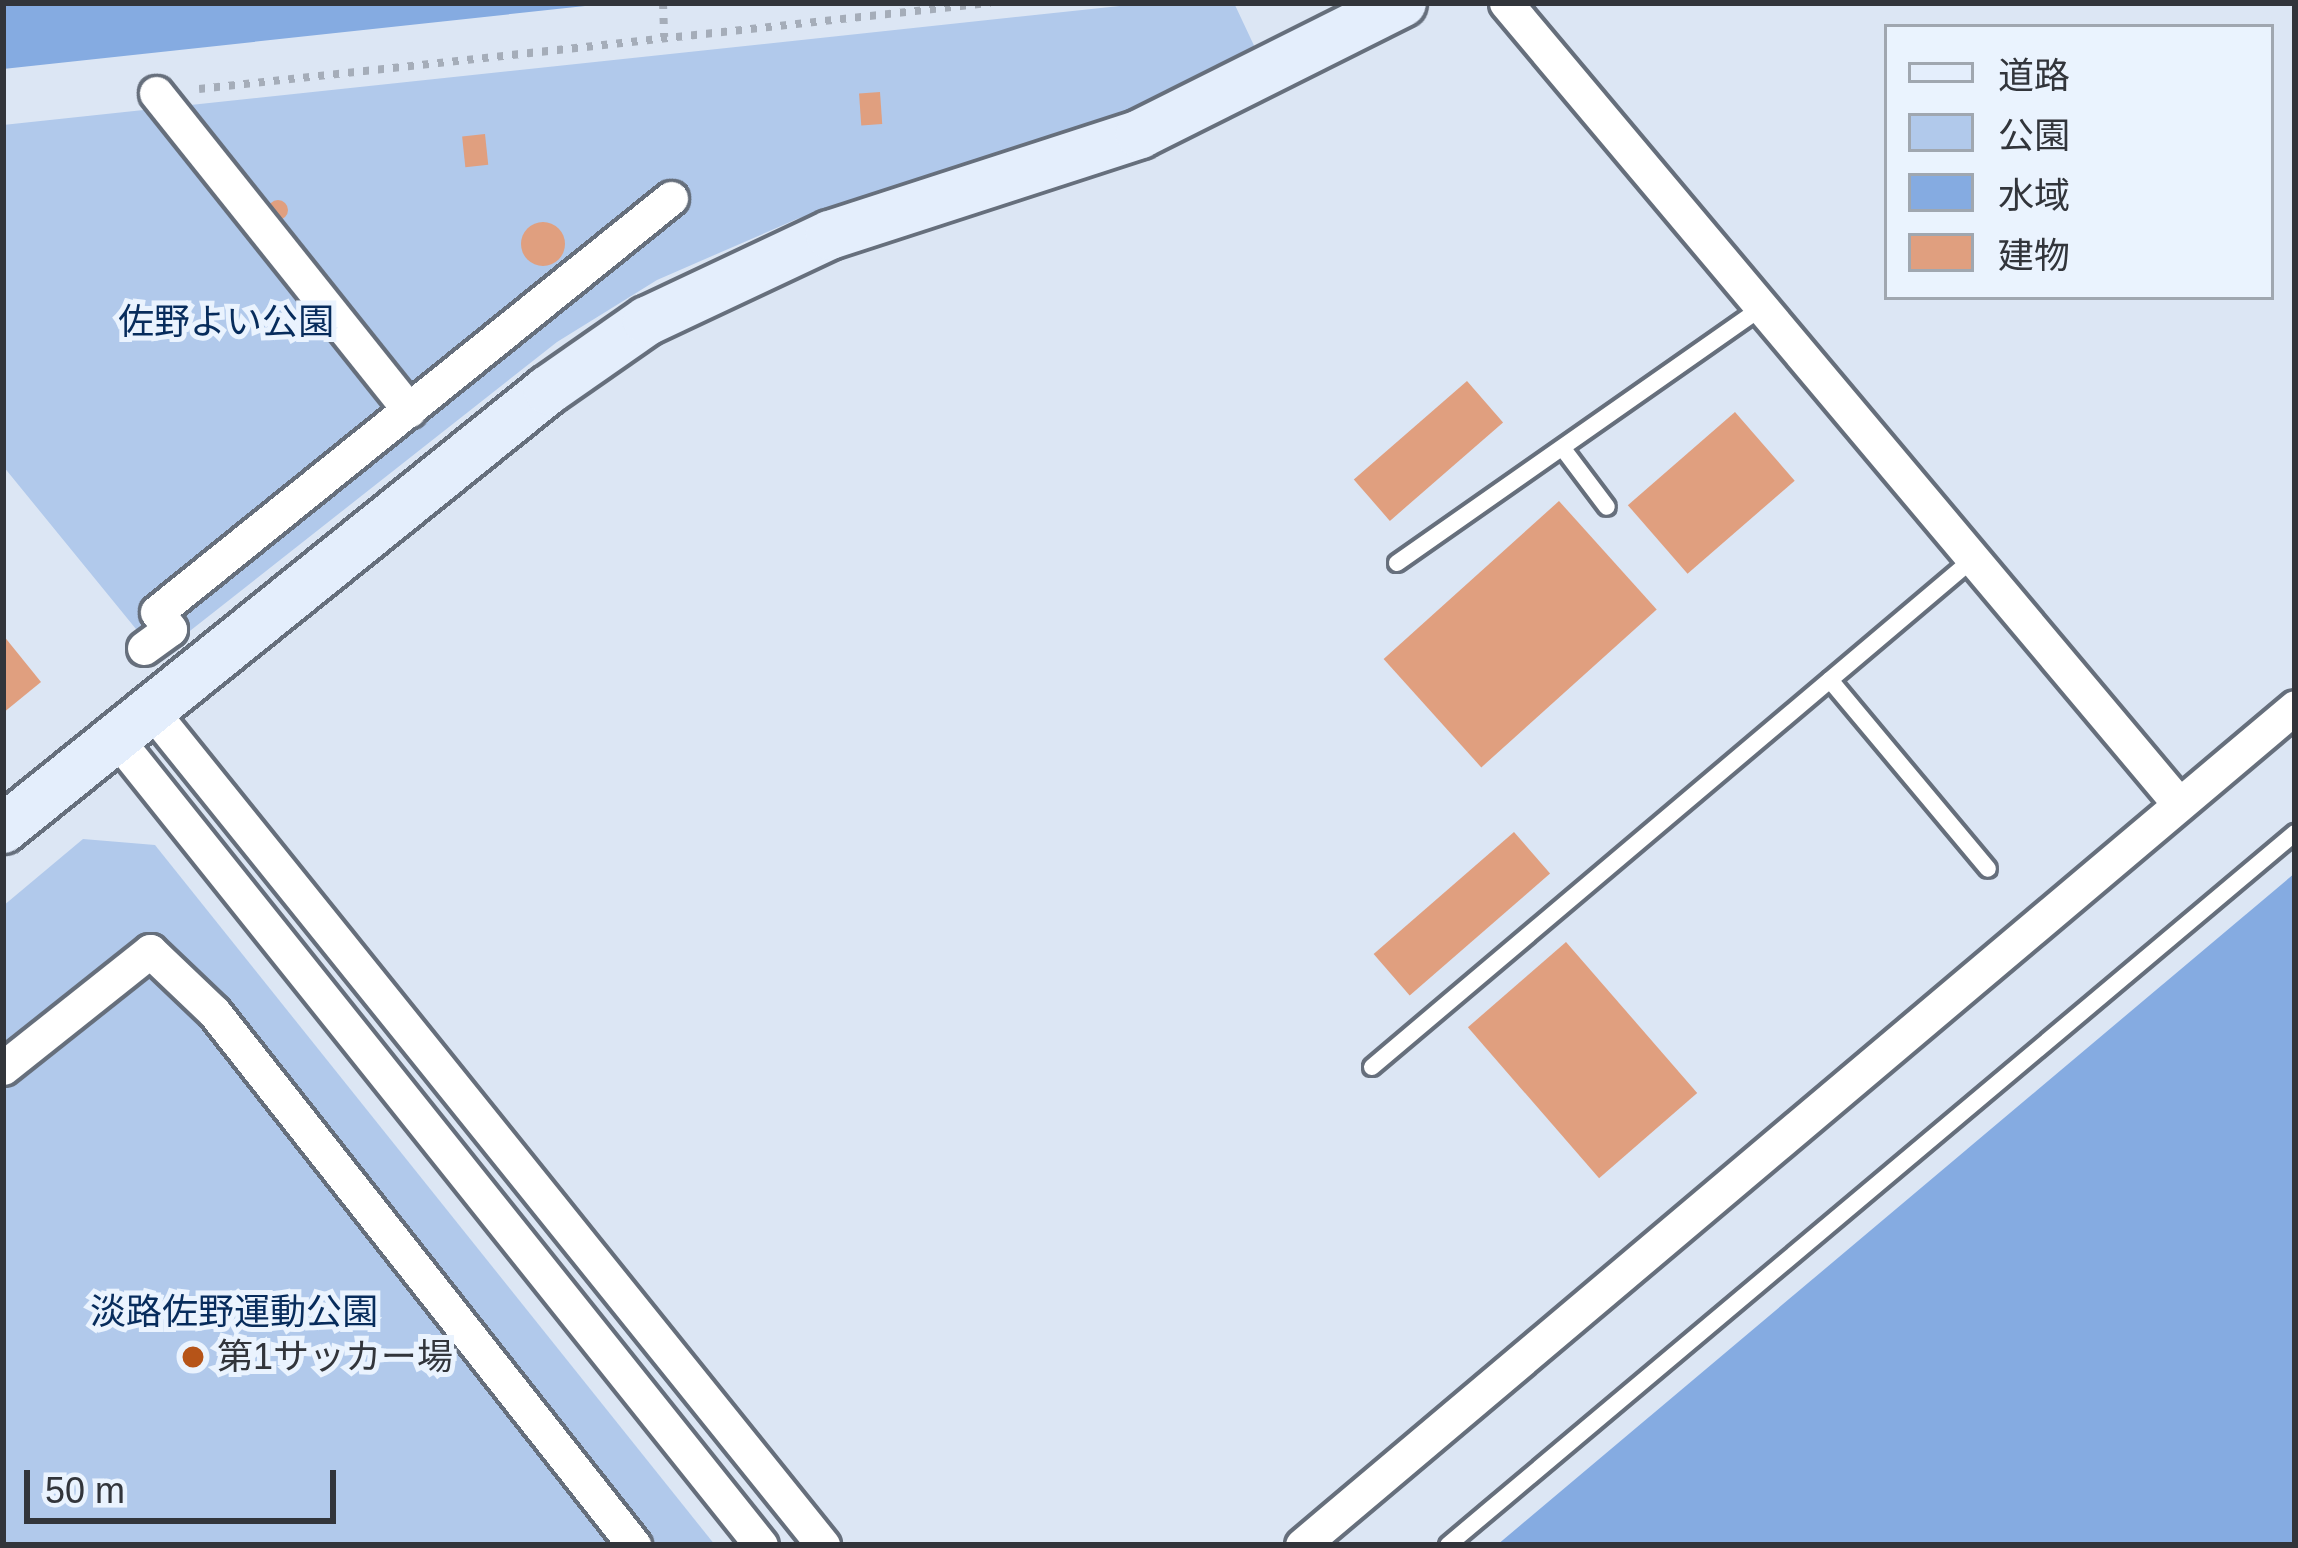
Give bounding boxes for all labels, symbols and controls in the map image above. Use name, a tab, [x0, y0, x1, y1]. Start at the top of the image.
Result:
legend	[1884, 24, 2274, 300]
text: 道路	[1998, 55, 2070, 96]
text: 公園	[1998, 115, 2070, 156]
text: 水域	[1998, 175, 2070, 216]
text: 建物	[1998, 235, 2070, 276]
park label: 佐野よい公園	[118, 300, 334, 344]
park label: 淡路佐野運動公園	[90, 1290, 378, 1334]
place label: 第1サッカー場	[217, 1335, 453, 1379]
marker: 第1サッカー場	[180, 1344, 206, 1370]
scale bar	[30, 1446, 342, 1520]
text: 50 m	[45, 1470, 125, 1511]

